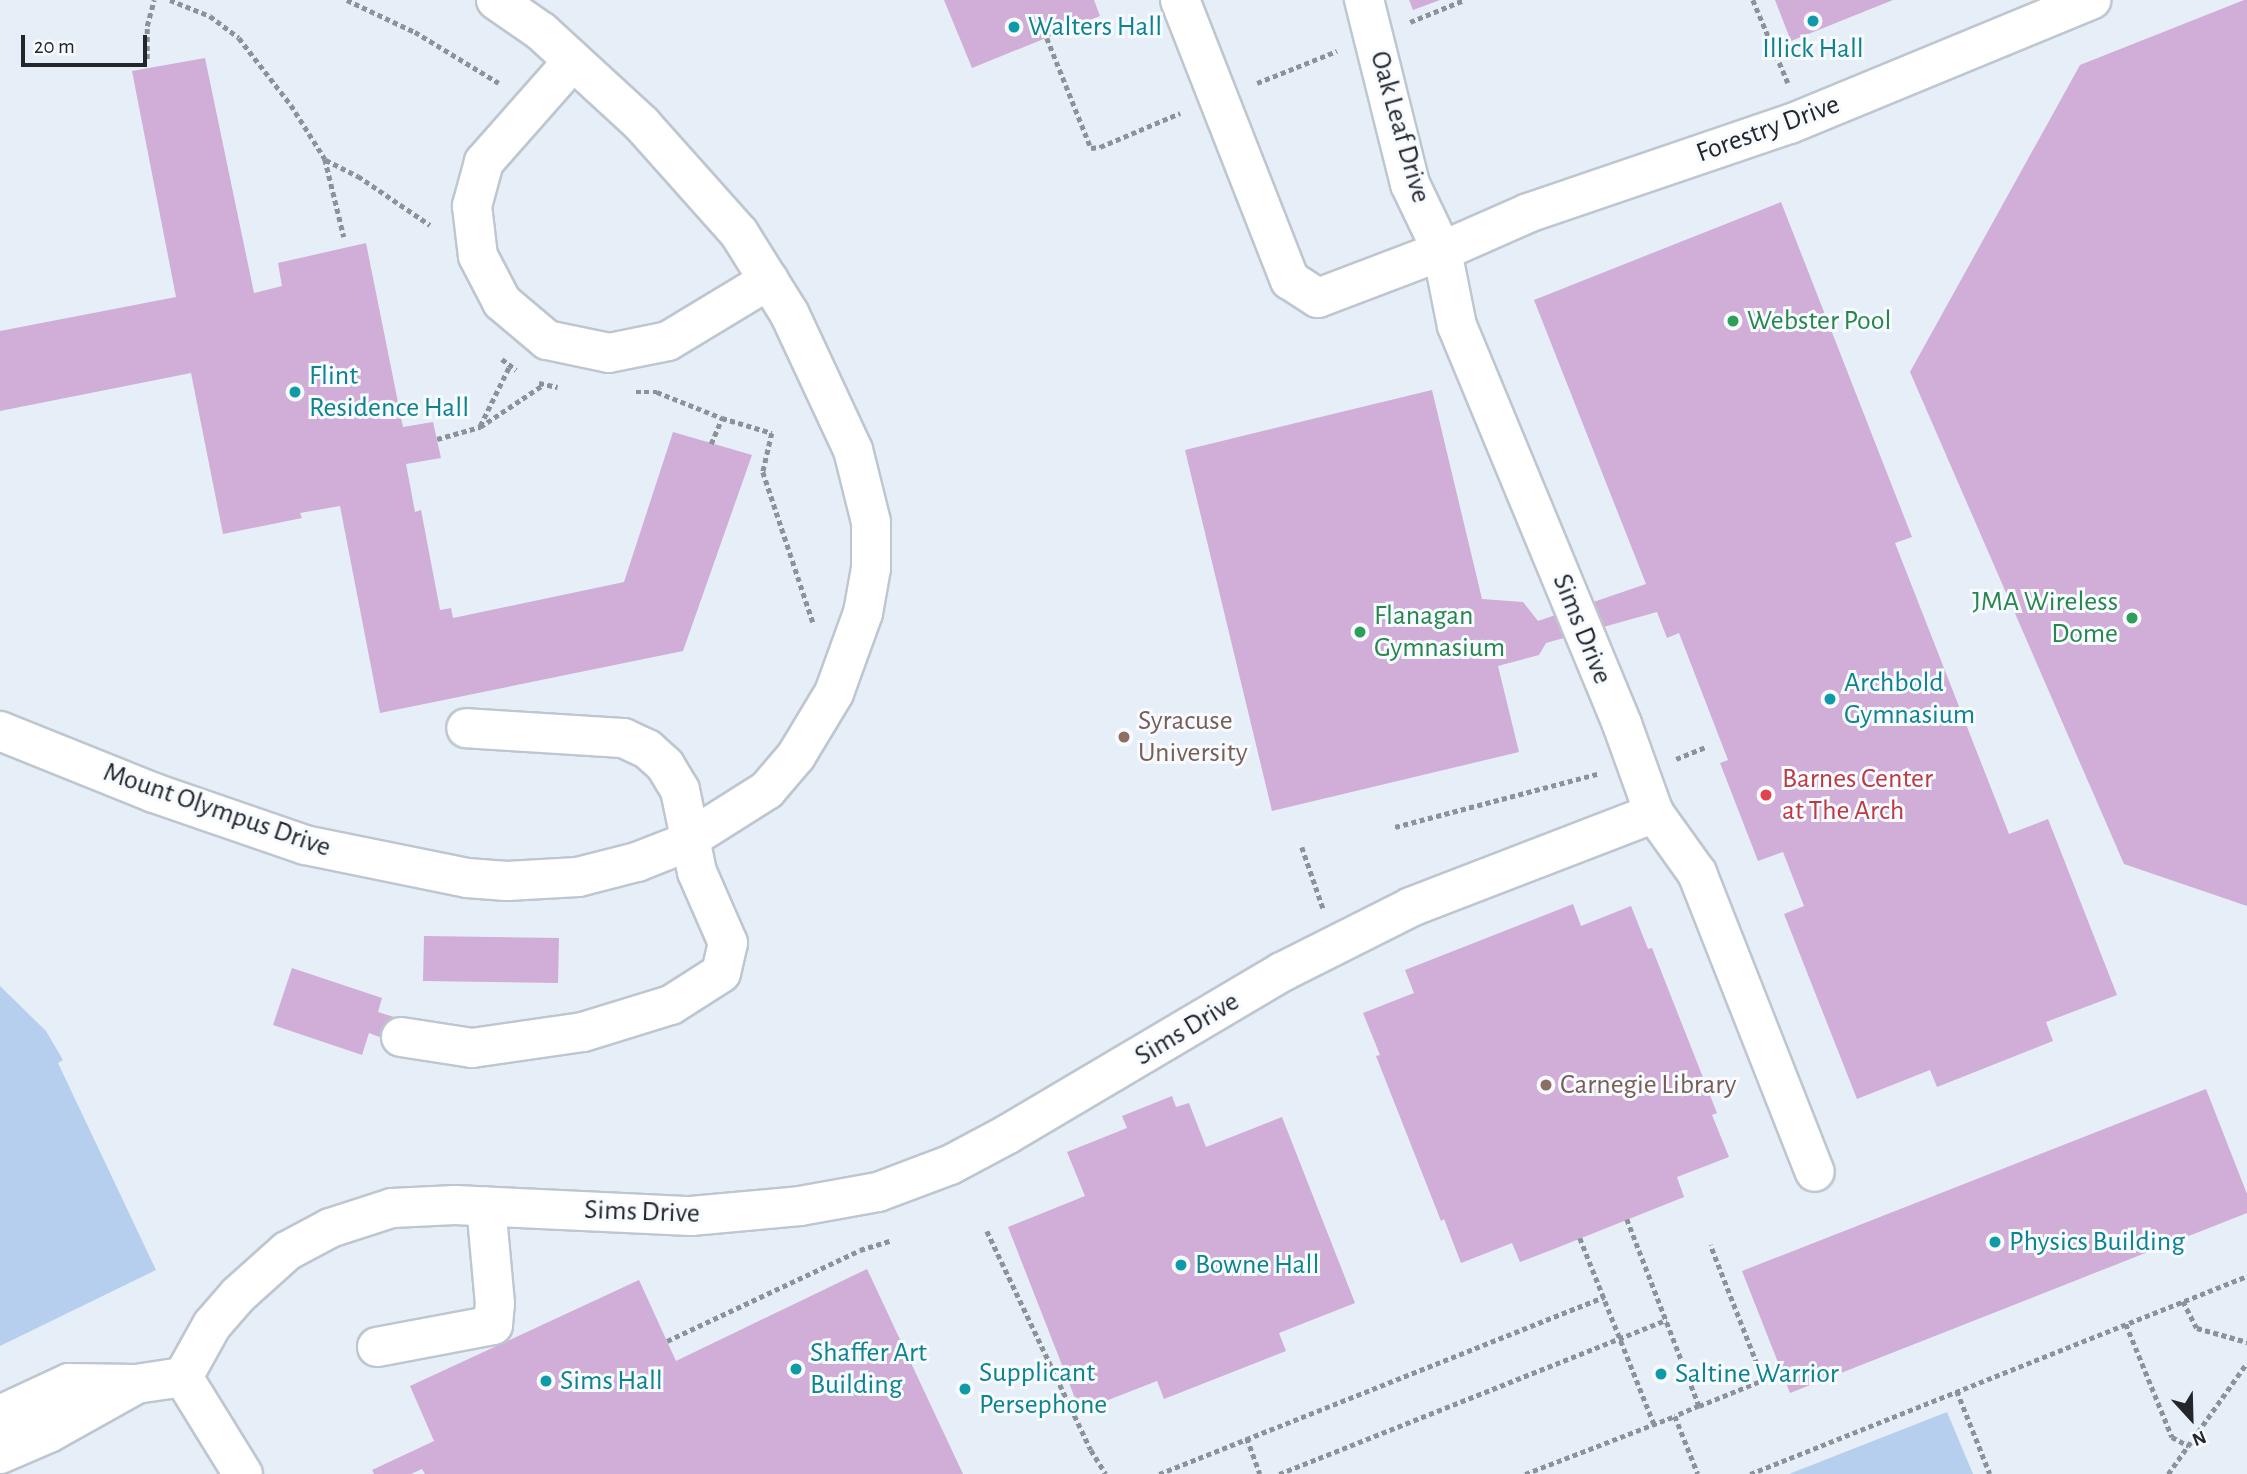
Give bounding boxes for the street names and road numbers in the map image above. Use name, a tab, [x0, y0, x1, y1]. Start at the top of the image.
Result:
street label: Oak Leaf Drive	[1362, 47, 1438, 207]
street label: Forestry Drive	[1692, 88, 1844, 170]
street label: Sims Drive	[1545, 569, 1619, 689]
street label: Mount Olympus Drive	[99, 755, 335, 865]
street label: Sims Drive	[1129, 985, 1245, 1073]
street label: Sims Drive	[584, 1193, 700, 1231]

